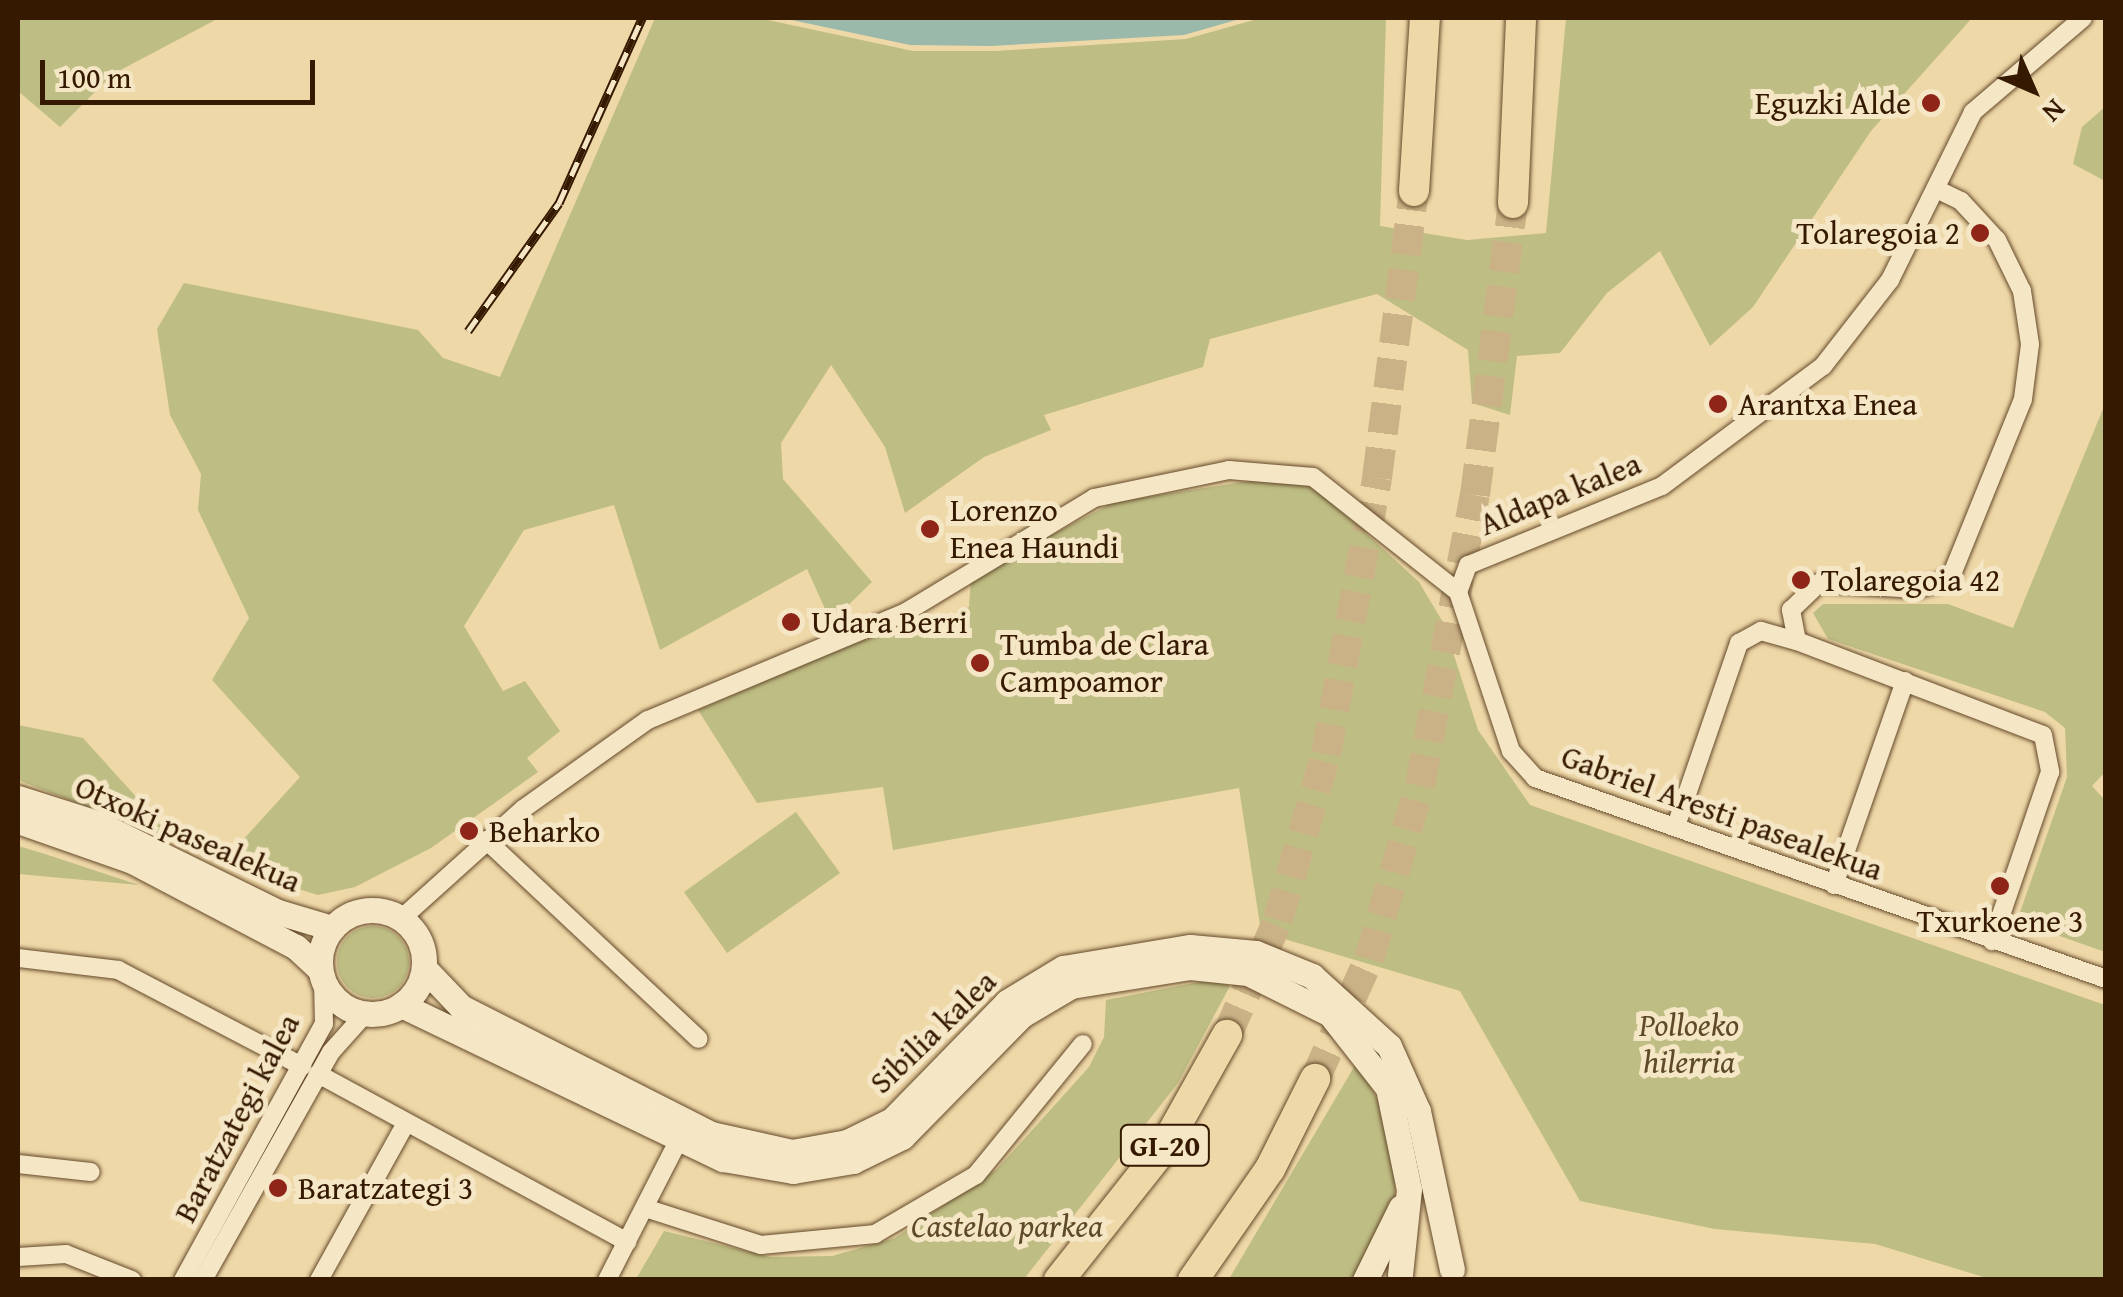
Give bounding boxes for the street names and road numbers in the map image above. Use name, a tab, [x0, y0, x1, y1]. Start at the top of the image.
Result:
street label: Aldapa kalea	[1474, 444, 1646, 544]
street label: Gabriel Aresti pasealekua	[1556, 737, 1888, 889]
street label: Otxoki pasealekua	[69, 767, 307, 901]
street label: Sibilia kalea	[862, 962, 1004, 1102]
street label: Baratzategi kalea	[166, 1007, 308, 1229]
road number: GI-20	[1118, 1120, 1212, 1170]

